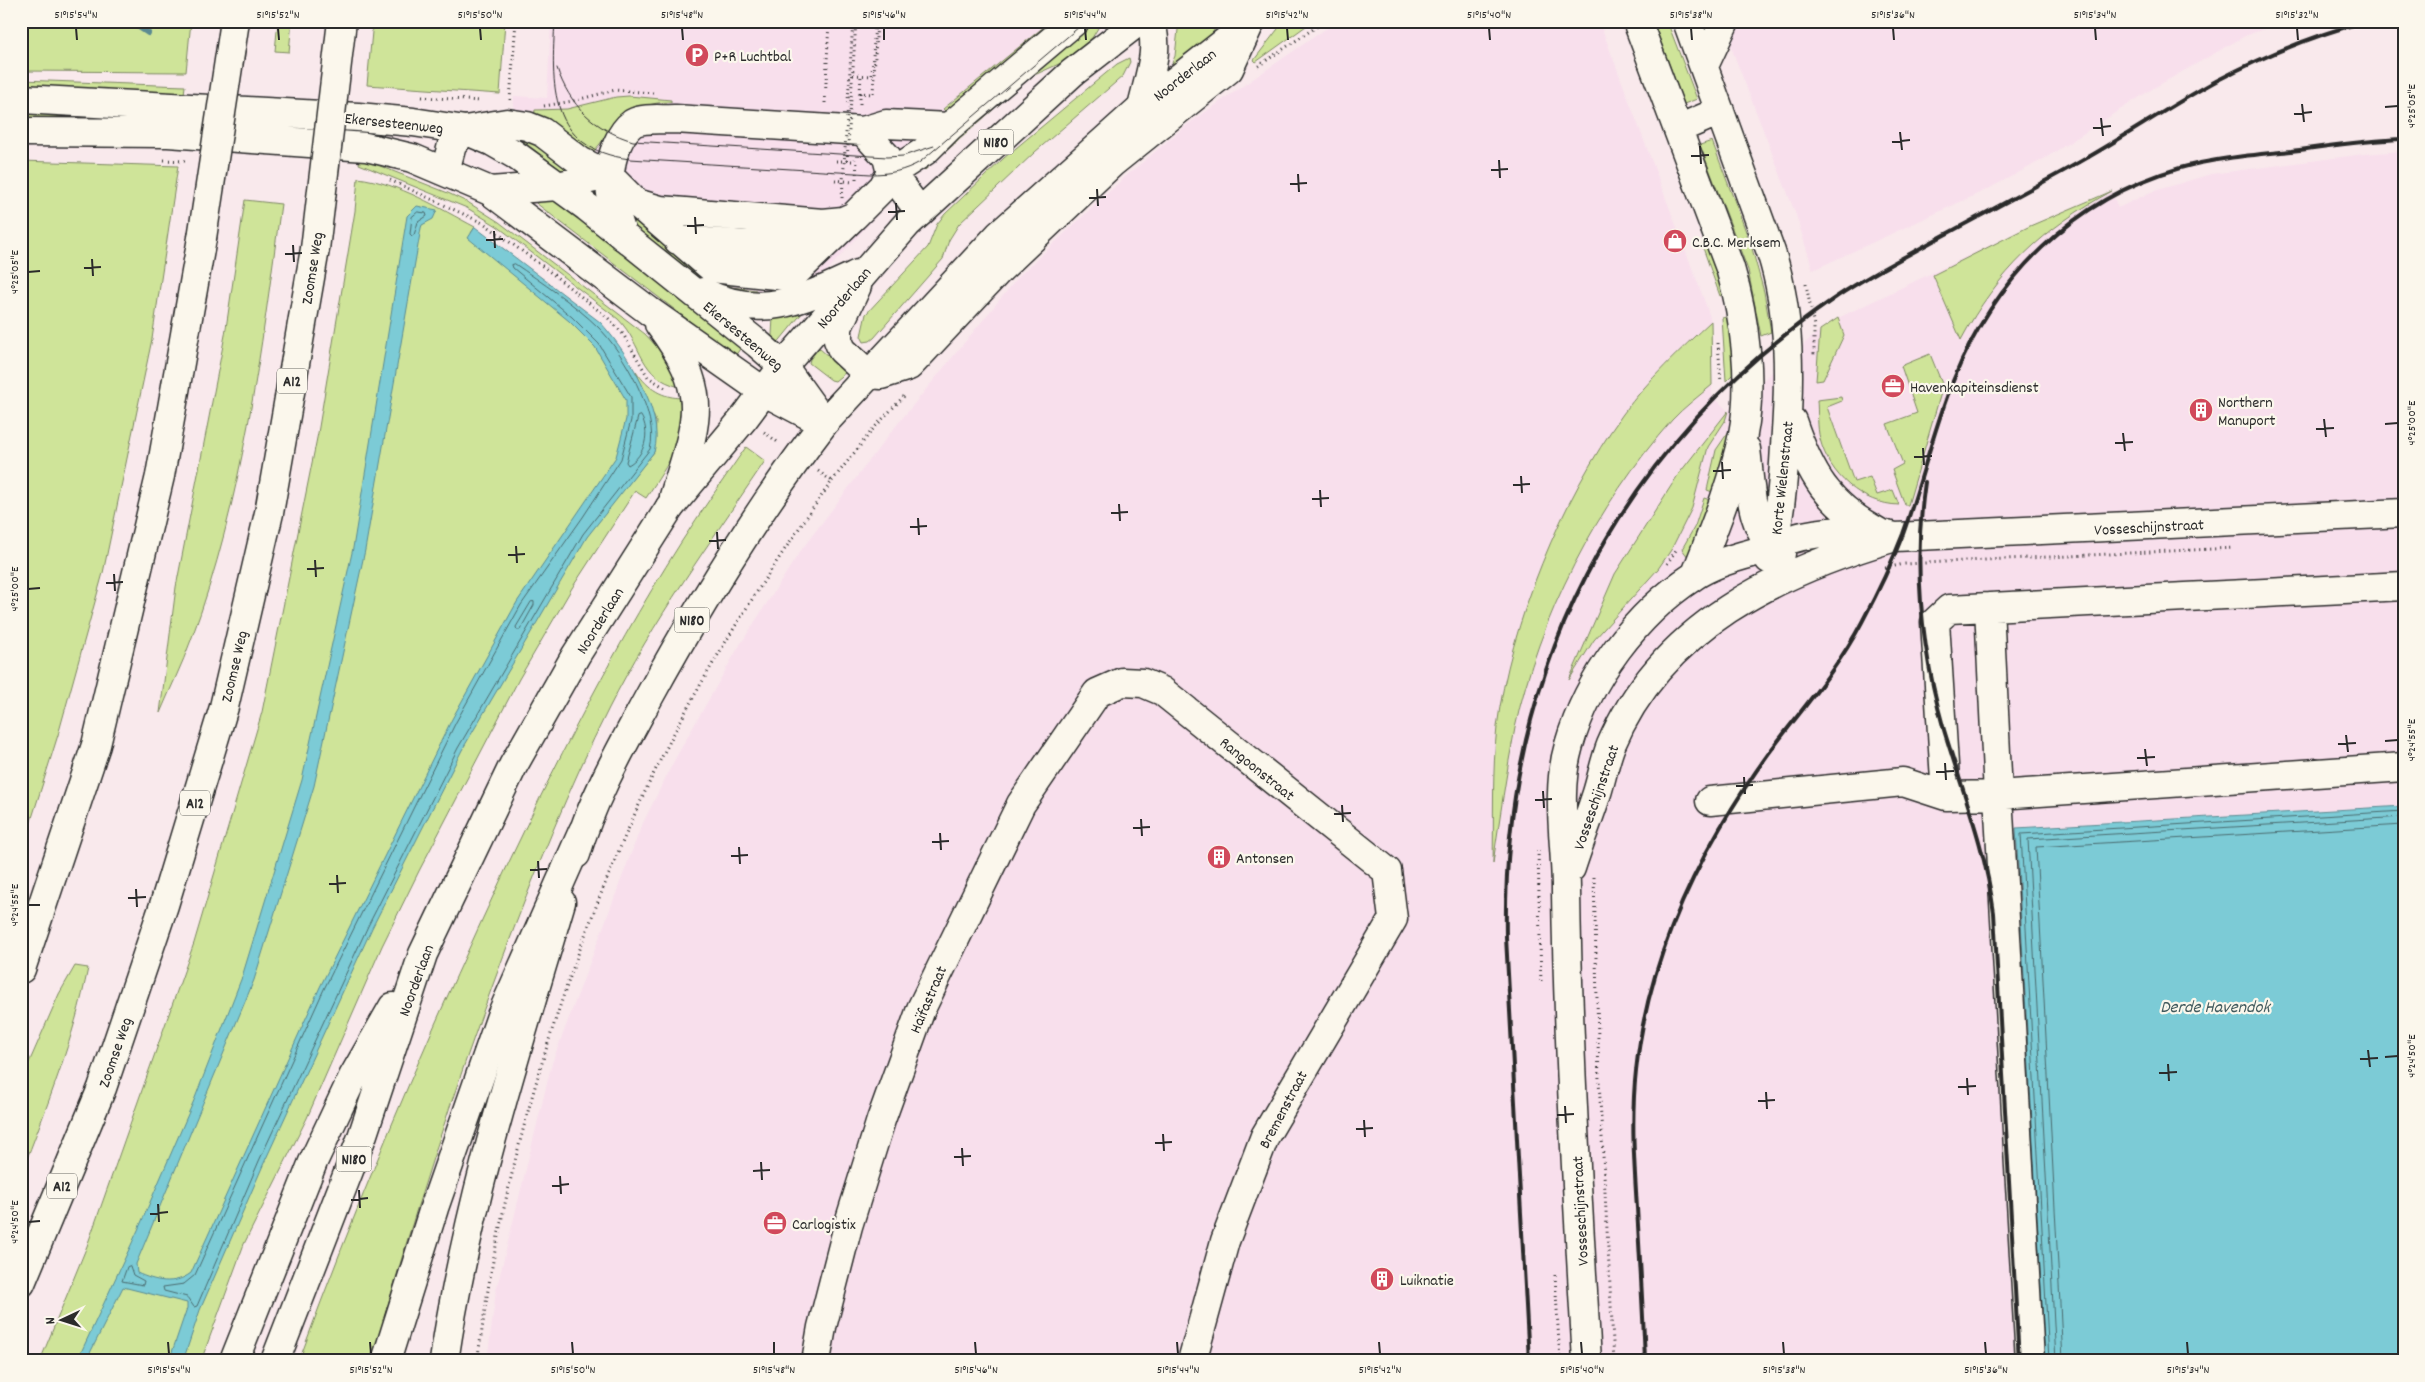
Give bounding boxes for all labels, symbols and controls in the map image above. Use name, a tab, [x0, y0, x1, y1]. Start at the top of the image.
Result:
text: 51°15'54"N	[54, 7, 98, 24]
text: 51°15'52"N	[256, 7, 300, 24]
text: 51°15'50"N	[458, 7, 503, 24]
text: 51°15'48"N	[661, 7, 703, 24]
text: 51°15'46"N	[862, 7, 906, 24]
text: 51°15'44"N	[1064, 7, 1106, 24]
text: 51°15'42"N	[1265, 7, 1309, 24]
text: 51°15'40"N	[1467, 7, 1511, 24]
text: 51°15'38"N	[1670, 7, 1713, 24]
text: 51°15'36"N	[1871, 7, 1915, 24]
text: 51°15'34"N	[2073, 7, 2117, 24]
text: 51°15'32"N	[2275, 7, 2319, 24]
parking icon: P+R Luchtbal	[684, 42, 710, 68]
street label: Noorderlaan	[1149, 44, 1222, 108]
place label: P+R Luchtbal	[714, 46, 791, 69]
text: 4°25'05"E	[2404, 84, 2421, 128]
street label: Ekersesteenweg	[343, 108, 444, 141]
road number: N180	[978, 130, 1014, 154]
shop icon: C.B.C. Merksem	[1662, 228, 1688, 254]
street label: Zoomse Weg	[296, 231, 331, 306]
place label: C.B.C. Merksem	[1692, 232, 1781, 255]
text: 4°25'05"E	[7, 250, 24, 294]
street label: Noorderlaan	[812, 263, 878, 335]
street label: Ekersesteenweg	[697, 296, 788, 378]
road number: A12	[277, 368, 307, 394]
office icon: Havenkapiteinsdienst	[1880, 373, 1906, 399]
place label: Havenkapiteinsdienst	[1910, 377, 2039, 400]
place label: Northern Manuport	[2218, 392, 2276, 433]
building icon: Northern Manuport	[2188, 397, 2214, 423]
text: 4°25'00"E	[2404, 400, 2421, 445]
street label: Korte Wielenstraat	[1766, 420, 1801, 536]
street label: Vosseschijnstraat	[2094, 514, 2205, 543]
text: 4°25'00"E	[7, 566, 24, 611]
street label: Noorderlaan	[572, 584, 631, 659]
road number: N180	[674, 608, 710, 632]
street label: Zoomse Weg	[216, 628, 255, 705]
text: 4°24'55"E	[2404, 718, 2421, 761]
street label: Rangoonstraat	[1214, 732, 1299, 808]
street label: Vosseschijnstraat	[1569, 742, 1626, 853]
road number: A12	[180, 790, 210, 816]
building icon: Antonsen	[1206, 844, 1232, 870]
place label: Antonsen	[1236, 848, 1294, 871]
text: 4°24'55"E	[7, 883, 24, 926]
street label: Noorderlaan	[394, 942, 441, 1020]
street label: Haïfastraat	[905, 963, 954, 1037]
water label: Derde Havendok	[2160, 996, 2271, 1021]
street label: Zoomse Weg	[94, 1015, 139, 1091]
text: 4°24'50"E	[2404, 1034, 2421, 1078]
street label: Bremenstraat	[1254, 1067, 1314, 1153]
road number: N180	[336, 1146, 372, 1172]
street label: Vosseschijnstraat	[1567, 1155, 1596, 1266]
road number: A12	[47, 1174, 77, 1198]
text: 4°24'50"E	[7, 1200, 24, 1244]
office icon: Carlogistix	[762, 1210, 788, 1236]
place label: Carlogistix	[792, 1214, 856, 1237]
building icon: Luiknatie	[1369, 1266, 1395, 1292]
place label: Luiknatie	[1400, 1270, 1454, 1293]
north arrow	[38, 1294, 88, 1344]
text: N	[41, 1317, 61, 1325]
text: 51°15'54"N	[147, 1362, 191, 1379]
text: 51°15'52"N	[349, 1362, 393, 1379]
text: 51°15'50"N	[551, 1362, 596, 1379]
text: 51°15'48"N	[753, 1362, 795, 1379]
text: 51°15'46"N	[954, 1362, 998, 1379]
text: 51°15'44"N	[1157, 1362, 1199, 1379]
text: 51°15'42"N	[1358, 1362, 1402, 1379]
text: 51°15'40"N	[1560, 1362, 1604, 1379]
text: 51°15'38"N	[1763, 1362, 1806, 1379]
text: 51°15'36"N	[1964, 1362, 2008, 1379]
text: 51°15'34"N	[2166, 1362, 2210, 1379]

